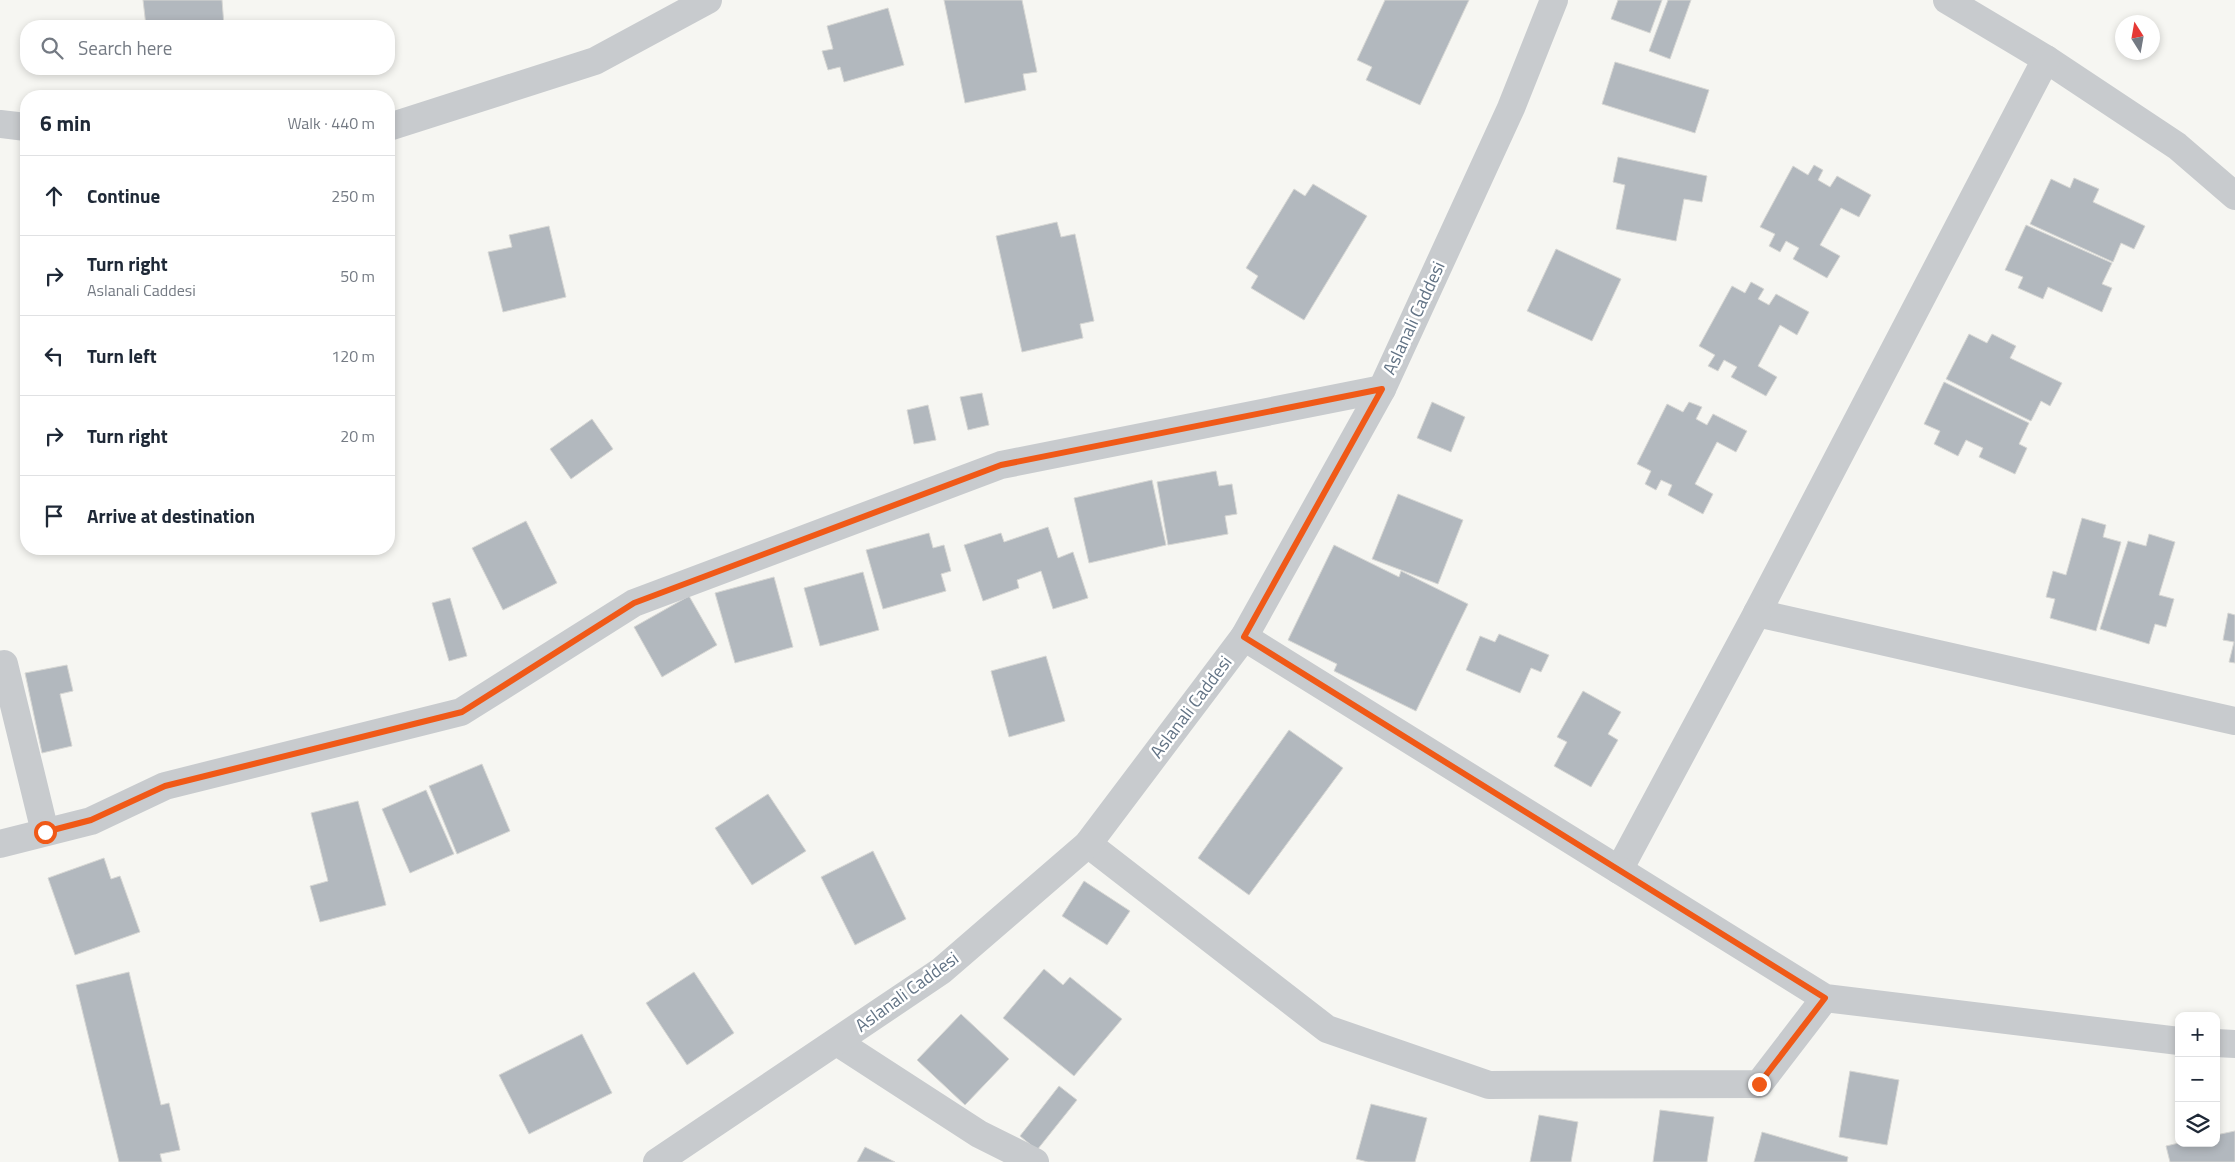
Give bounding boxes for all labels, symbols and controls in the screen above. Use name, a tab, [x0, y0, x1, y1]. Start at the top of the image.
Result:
north arrow	[2115, 15, 2160, 60]
search box	[20, 20, 395, 75]
text: Search here	[78, 33, 172, 62]
icon: search	[38, 34, 66, 62]
text: 6 min	[40, 107, 91, 139]
text: Walk · 440 m	[287, 111, 375, 135]
text: Continue	[87, 181, 160, 210]
icon: ahead	[40, 182, 68, 210]
text: 250 m	[331, 184, 375, 208]
text: Turn right	[87, 249, 168, 278]
street label: Aslanali Caddesi	[1375, 257, 1452, 379]
icon: right	[40, 262, 68, 290]
text: 50 m	[340, 264, 375, 288]
text: Aslanali Caddesi	[87, 278, 196, 302]
text: Turn left	[87, 341, 157, 370]
icon: left	[40, 342, 68, 370]
text: 120 m	[331, 344, 375, 368]
text: Turn right	[87, 421, 168, 450]
icon: right	[40, 422, 68, 450]
text: 20 m	[340, 424, 375, 448]
text: Arrive at destination	[87, 501, 255, 530]
icon: arrive	[40, 502, 68, 530]
street label: Aslanali Caddesi	[1143, 650, 1238, 764]
route start	[34, 821, 57, 844]
street label: Aslanali Caddesi	[849, 945, 964, 1038]
map controls	[2175, 1012, 2220, 1147]
button: +	[2175, 1012, 2220, 1057]
button: −	[2175, 1057, 2220, 1102]
route end	[1748, 1073, 1771, 1096]
button: layers	[2175, 1102, 2220, 1147]

